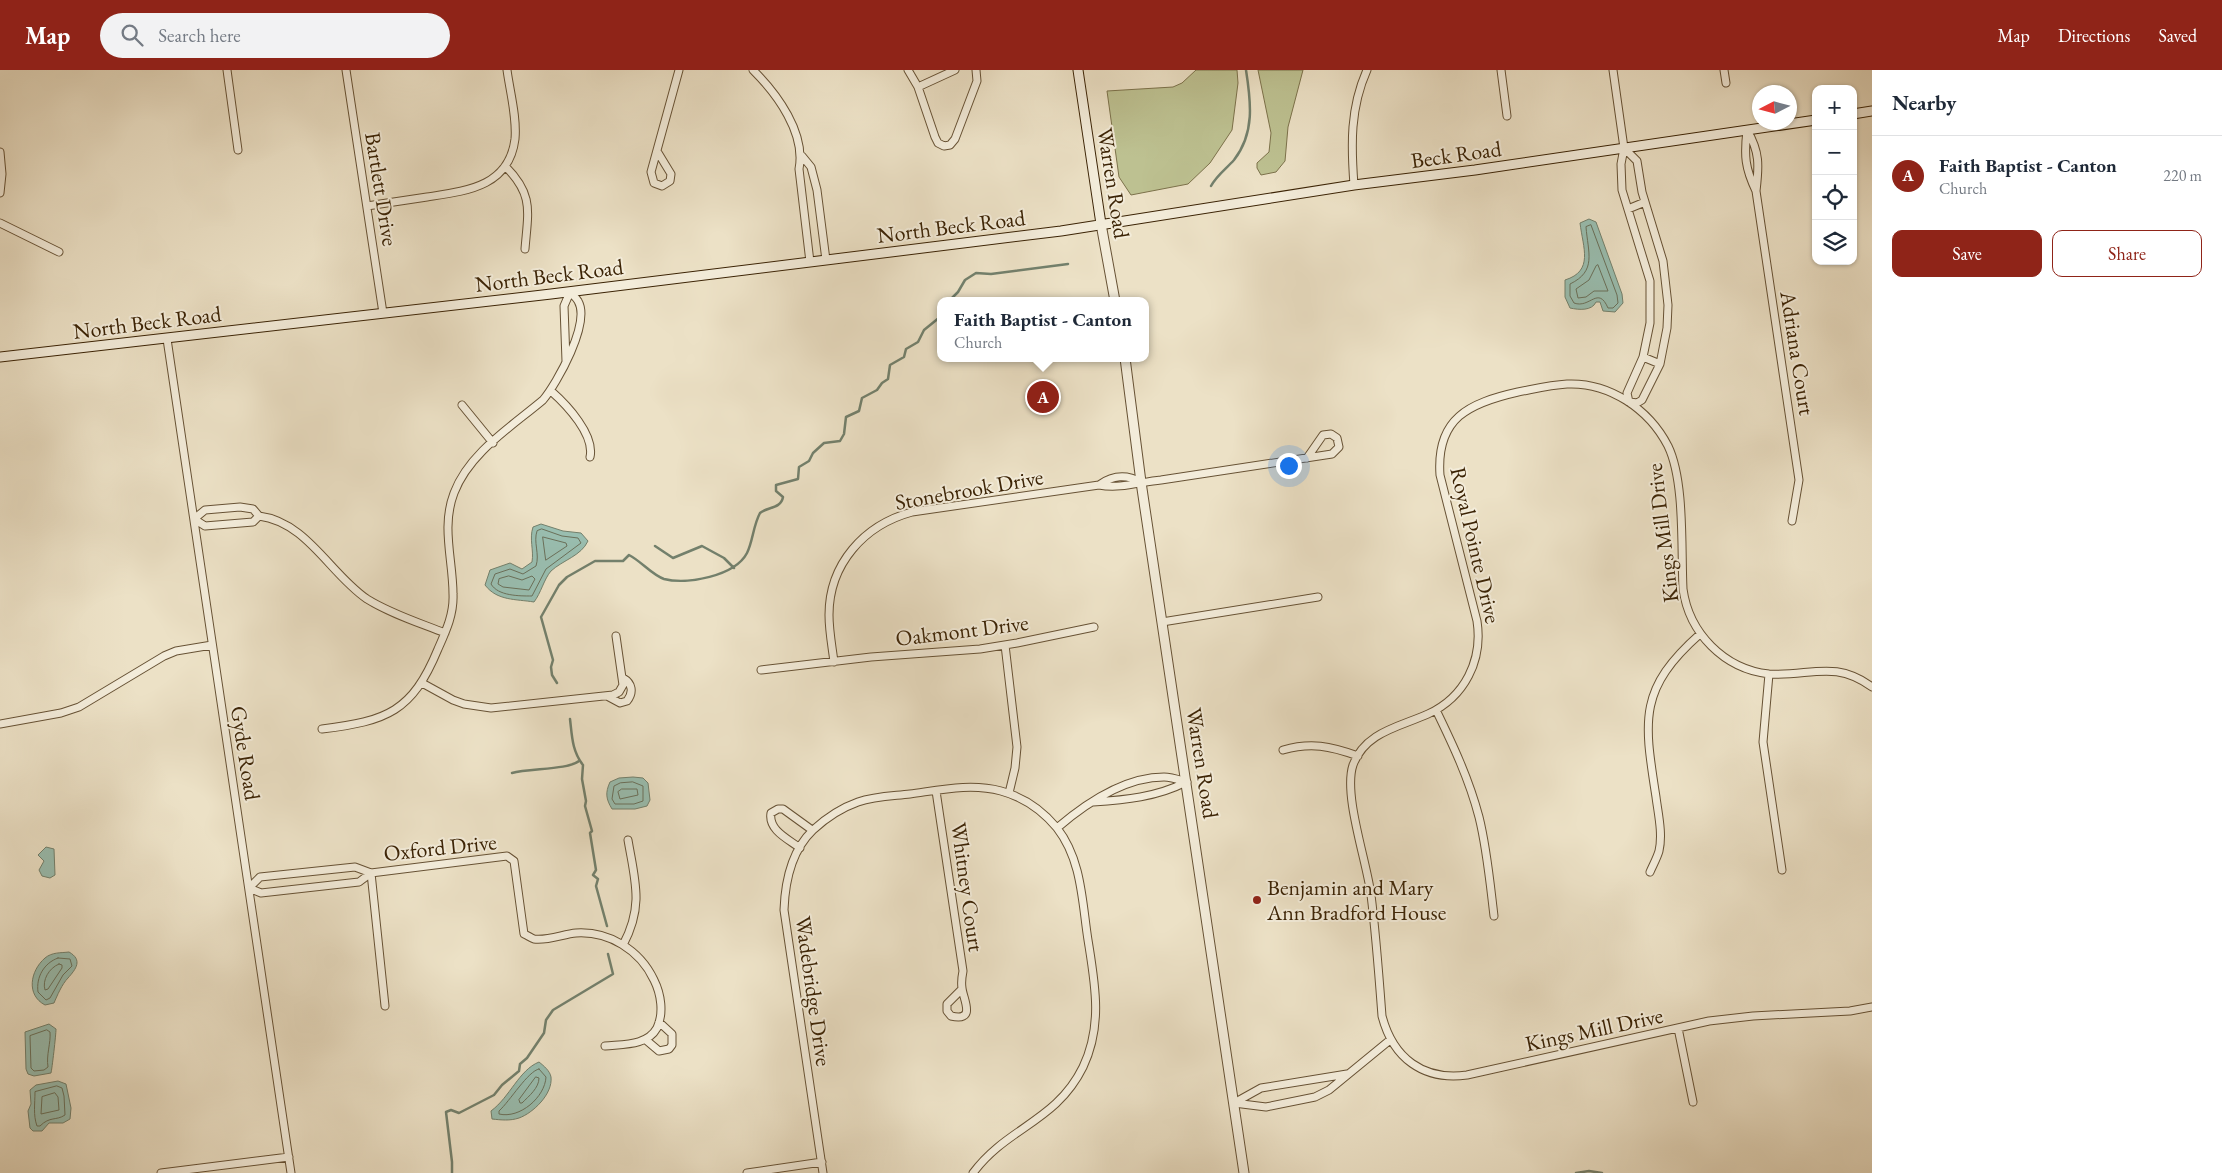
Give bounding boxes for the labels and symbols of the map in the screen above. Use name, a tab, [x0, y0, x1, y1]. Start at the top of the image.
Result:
north arrow	[1752, 85, 1797, 130]
street label: Warren Road	[1090, 125, 1137, 242]
street label: Bartlett Drive	[358, 130, 405, 249]
street label: Beck Road	[1409, 134, 1504, 175]
street label: North Beck Road	[875, 203, 1028, 250]
street label: North Beck Road	[473, 252, 626, 299]
street label: Adriana Court	[1773, 288, 1822, 417]
street label: North Beck Road	[71, 299, 224, 346]
pin: A	[1027, 378, 1059, 416]
your location	[1276, 453, 1302, 479]
street label: Kings Mill Drive	[1640, 461, 1685, 604]
street label: Stonebrook Drive	[893, 462, 1046, 517]
street label: Royal Pointe Drive	[1443, 464, 1508, 627]
street label: Oakmont Drive	[894, 608, 1031, 653]
street label: Gyde Road	[224, 704, 267, 803]
street label: Warren Road	[1179, 705, 1226, 822]
street label: Whitney Court	[944, 820, 991, 954]
street label: Oxford Drive	[382, 827, 498, 868]
place label: Benjamin and Mary Ann Bradford House	[1266, 873, 1447, 927]
marker: Benjamin and Mary Ann Bradford House	[1251, 894, 1263, 906]
street label: Wadebridge Drive	[789, 914, 838, 1068]
street label: Kings Mill Drive	[1523, 1001, 1666, 1058]

